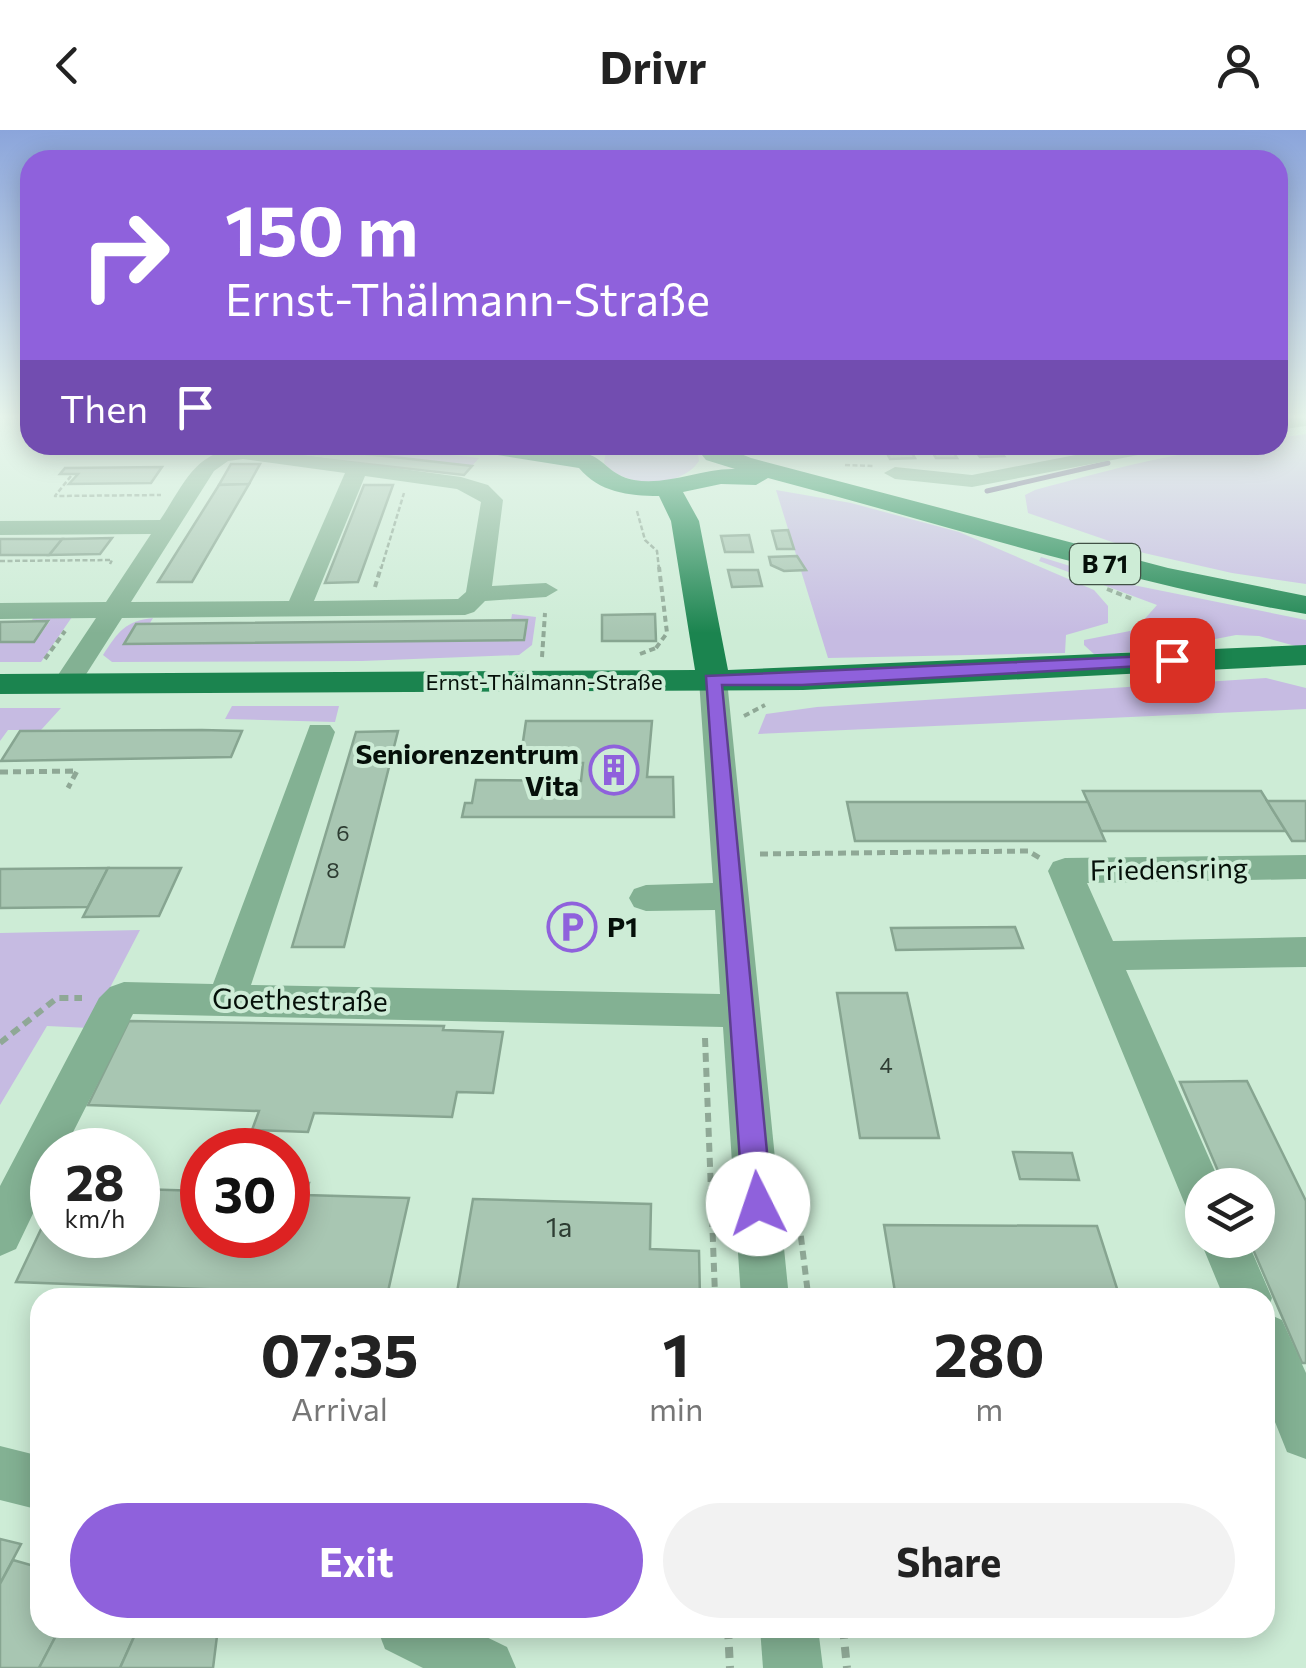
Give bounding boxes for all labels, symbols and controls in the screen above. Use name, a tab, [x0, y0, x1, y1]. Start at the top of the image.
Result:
icon: back	[40, 38, 95, 93]
text: Drivr	[599, 38, 707, 93]
icon: person	[1211, 38, 1266, 93]
text: 150 m	[225, 185, 418, 270]
icon: right	[60, 190, 190, 320]
text: Ernst-Thälmann-Straße	[225, 270, 710, 325]
icon: arrive	[168, 380, 223, 435]
text: Then	[60, 384, 148, 431]
road number: B 71	[1070, 544, 1140, 584]
pin	[1130, 618, 1215, 703]
icon: arrive	[1145, 633, 1200, 688]
street label: Ernst-Thälmann-Straße	[425, 668, 663, 695]
place label: Seniorenzentrum Vita	[356, 736, 579, 802]
building icon: Seniorenzentrum Vita	[588, 744, 640, 796]
house number: 6	[336, 819, 350, 846]
street label: Friedensring	[1090, 850, 1248, 886]
house number: 8	[326, 856, 340, 883]
parking icon: P1	[546, 901, 598, 953]
place label: P1	[607, 909, 638, 943]
street label: Goethestraße	[212, 980, 388, 1018]
house number: 4	[879, 1051, 893, 1078]
speed limit sign: 30	[180, 1128, 310, 1258]
text: 28	[65, 1150, 125, 1211]
position arrow	[706, 1152, 810, 1256]
map controls	[1185, 1168, 1275, 1258]
button: layers	[1185, 1168, 1275, 1258]
text: km/h	[65, 1203, 125, 1233]
house number: 1a	[546, 1209, 572, 1243]
text: 07:35	[260, 1316, 419, 1389]
text: 1	[663, 1316, 690, 1389]
text: 280	[934, 1316, 1045, 1389]
text: Arrival	[291, 1388, 388, 1428]
text: min	[649, 1388, 703, 1428]
text: m	[975, 1388, 1003, 1428]
button: Exit	[70, 1503, 643, 1618]
button: Share	[663, 1503, 1235, 1618]

